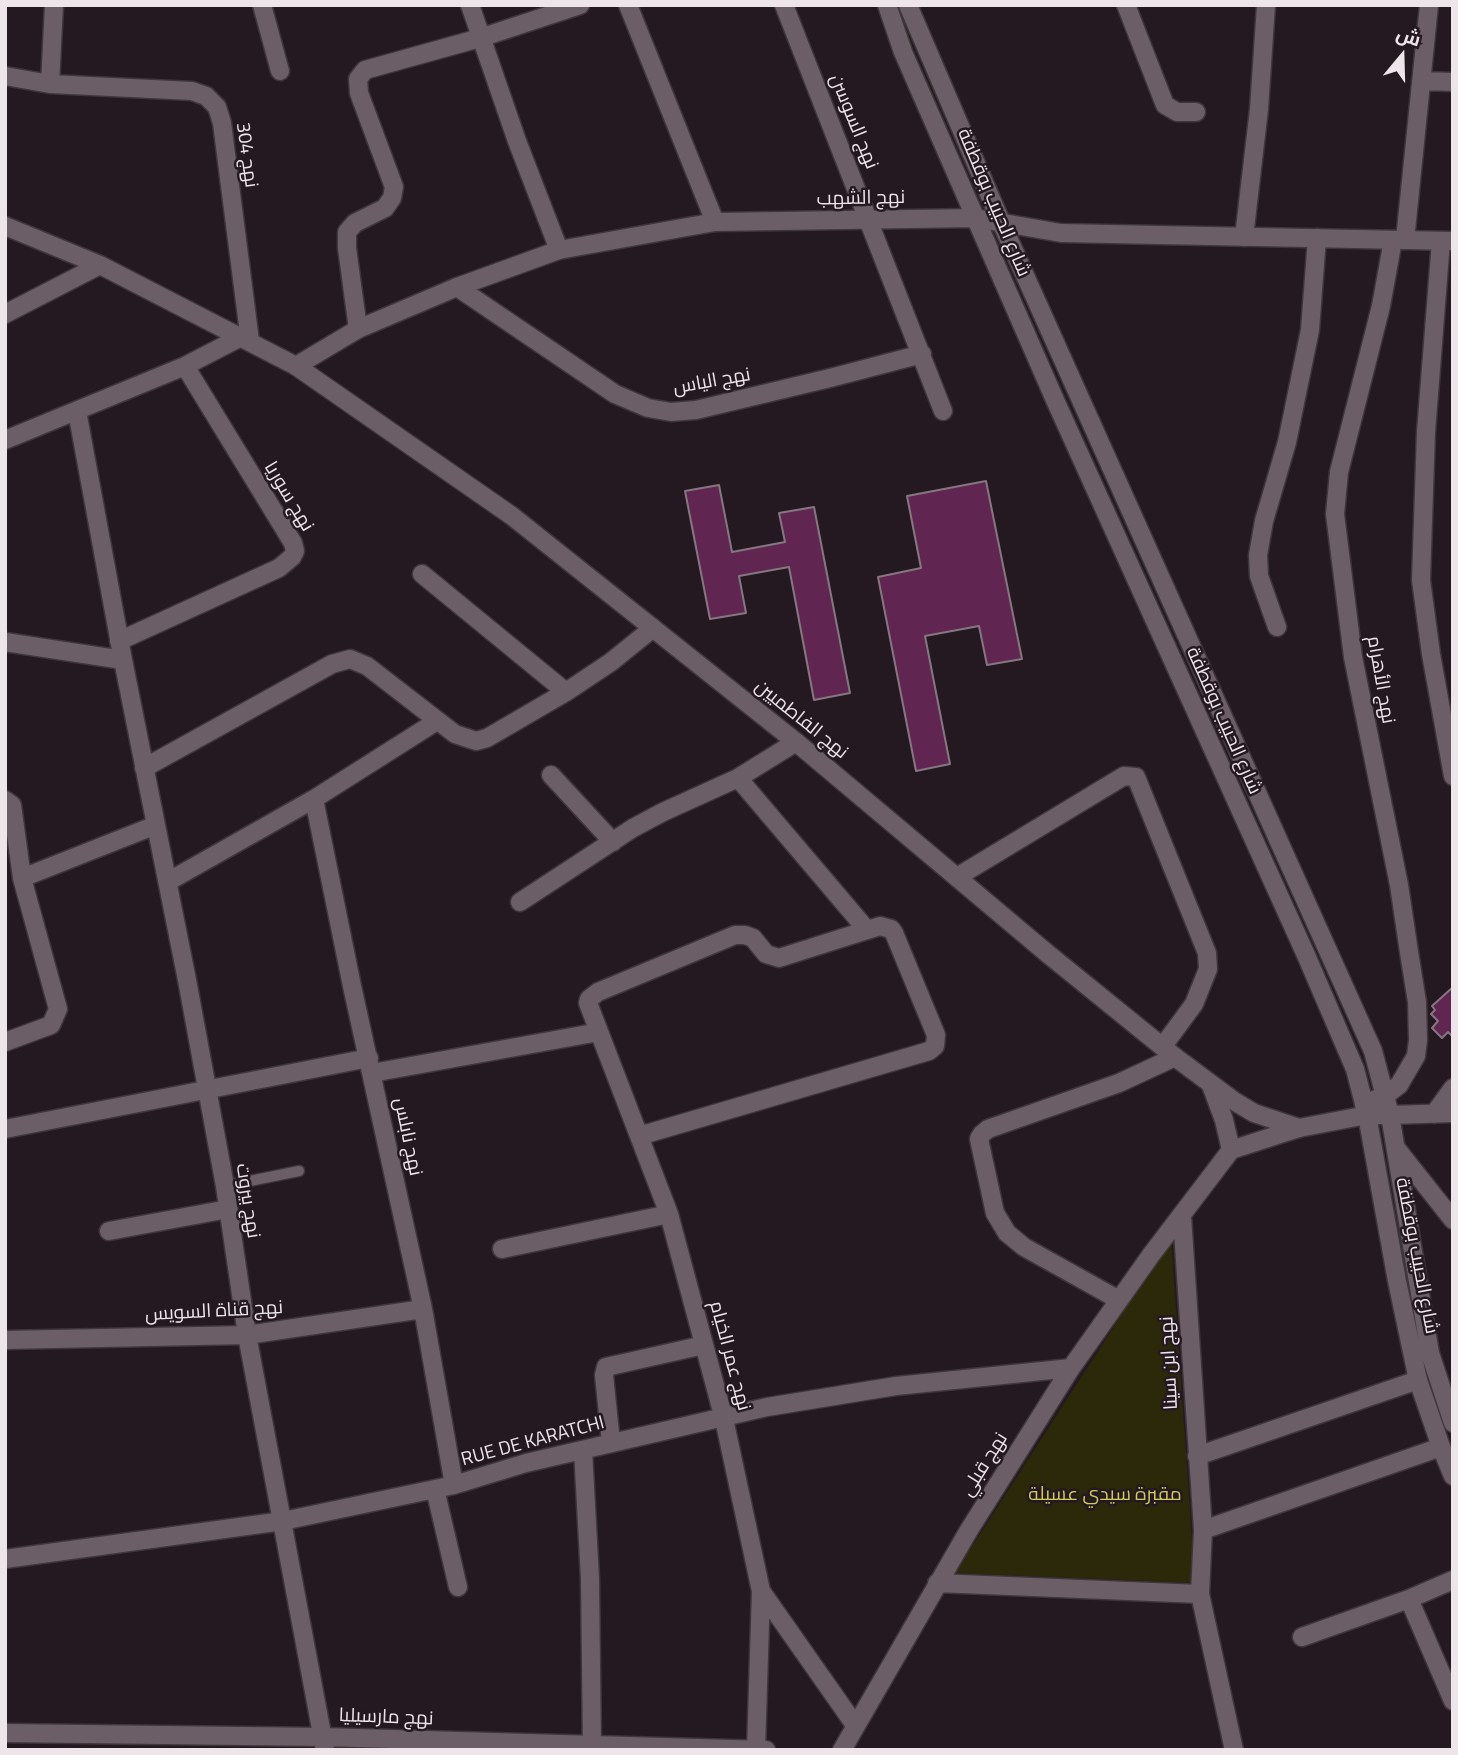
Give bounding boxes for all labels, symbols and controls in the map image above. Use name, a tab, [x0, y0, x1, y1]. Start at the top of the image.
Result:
text: ش	[1393, 18, 1425, 53]
north arrow	[1367, 21, 1437, 91]
street label: نهج السوسن	[824, 71, 882, 173]
street label: نهج 304	[230, 121, 262, 189]
street label: شارع الحبيب بوقطفة	[952, 126, 1034, 280]
street label: نهج الشهب	[817, 187, 905, 211]
street label: نهج الياس	[671, 364, 753, 400]
street label: نهج سوريا	[258, 458, 318, 536]
street label: نهج الأهرام	[1361, 634, 1399, 726]
street label: شارع الحبيب بوقطفة	[1180, 644, 1266, 798]
street label: نهج الفاطميين	[750, 676, 852, 764]
street label: نهج نابلس	[388, 1096, 426, 1178]
street label: نهج بيروت	[230, 1162, 264, 1240]
street label: شارع الحبيب بوقطفة	[1390, 1176, 1442, 1336]
street label: نهج قناة السويس	[144, 1297, 284, 1327]
street label: نهج عمر الخيام	[703, 1299, 755, 1413]
street label: نهج ابن سينا	[1156, 1316, 1184, 1410]
street label: RUE DE KARATCHI	[459, 1412, 607, 1472]
street label: نهج قبلي	[957, 1429, 1013, 1501]
park label: مقبرة سيدي عسيلة	[1028, 1484, 1182, 1506]
street label: نهج مارسيليا	[338, 1705, 434, 1731]

